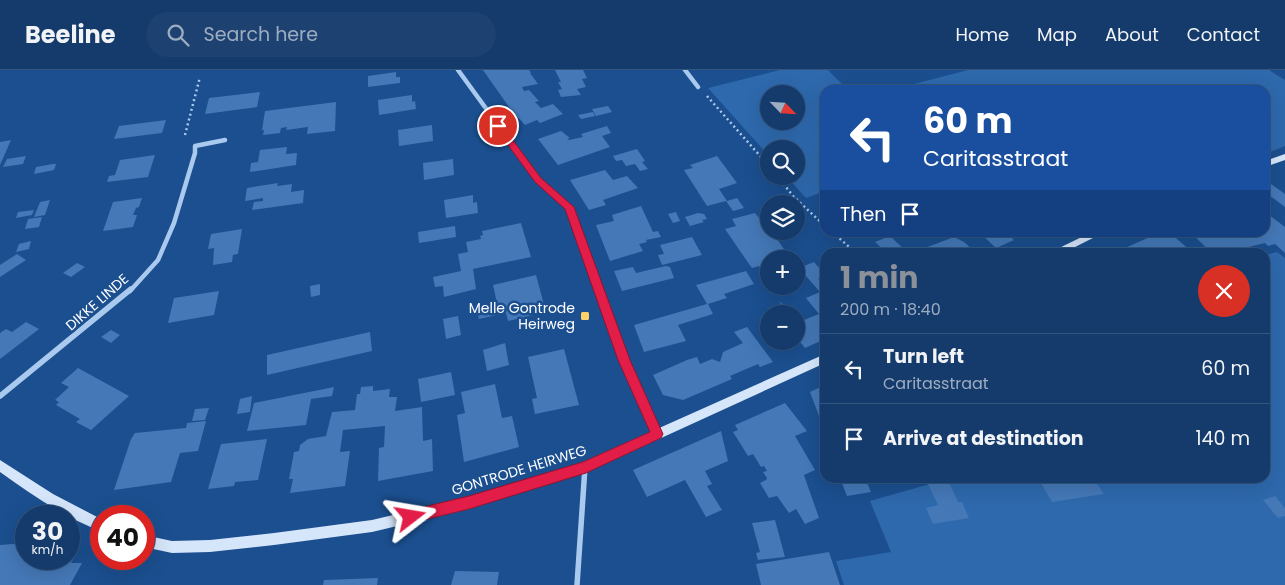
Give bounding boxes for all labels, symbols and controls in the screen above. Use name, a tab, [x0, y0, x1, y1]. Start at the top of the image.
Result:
search box	[146, 12, 496, 57]
text: Beeline	[25, 18, 116, 51]
icon: search	[164, 21, 192, 49]
text: Search here	[204, 21, 318, 48]
text: Home	[955, 22, 1009, 47]
text: Map	[1037, 22, 1077, 47]
text: About	[1105, 22, 1159, 47]
text: Contact	[1187, 22, 1260, 47]
north arrow	[760, 85, 805, 130]
map controls	[760, 85, 805, 350]
text: 60 m	[923, 96, 1013, 145]
pin	[477, 105, 519, 147]
icon: left	[840, 105, 905, 170]
icon: arrive	[484, 112, 512, 140]
button: search	[760, 140, 805, 185]
text: Caritasstraat	[923, 143, 1068, 174]
button: layers	[760, 195, 805, 240]
icon: arrive	[896, 200, 924, 228]
text: Then	[840, 201, 886, 228]
button: +	[760, 250, 805, 295]
text: 1 min	[840, 256, 918, 299]
button: close	[1198, 265, 1250, 317]
street label: DIKKE LINDE	[61, 269, 133, 335]
place label: Melle Gontrode Heirweg	[469, 298, 575, 334]
text: 200 m · 18:40	[840, 298, 941, 321]
button: −	[760, 305, 805, 350]
marker: Melle Gontrode Heirweg	[579, 310, 591, 322]
text: Turn left	[883, 343, 964, 370]
icon: left	[840, 355, 868, 383]
text: 60 m	[1201, 355, 1250, 382]
text: Caritasstraat	[883, 372, 989, 395]
icon: arrive	[840, 425, 868, 453]
text: Arrive at destination	[883, 425, 1084, 452]
text: 140 m	[1195, 425, 1250, 452]
street label: GONTRODE HEIRWEG	[449, 440, 589, 500]
position arrow	[384, 490, 436, 542]
speed limit sign: 40	[90, 505, 155, 570]
text: 30	[32, 514, 63, 549]
text: km/h	[32, 541, 63, 558]

